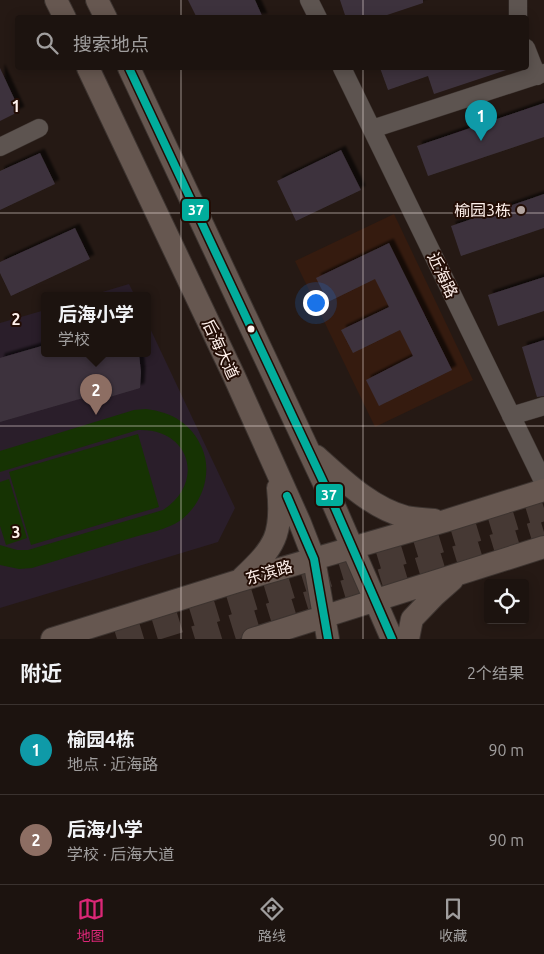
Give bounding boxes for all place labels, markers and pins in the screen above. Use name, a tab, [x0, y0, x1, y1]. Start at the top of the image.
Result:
pin: 1	[465, 100, 497, 141]
place label: 榆园3栋	[454, 201, 511, 219]
marker: 榆园3栋	[515, 204, 527, 216]
unlabelled marker	[246, 324, 256, 334]
pin: 2	[80, 374, 112, 415]

